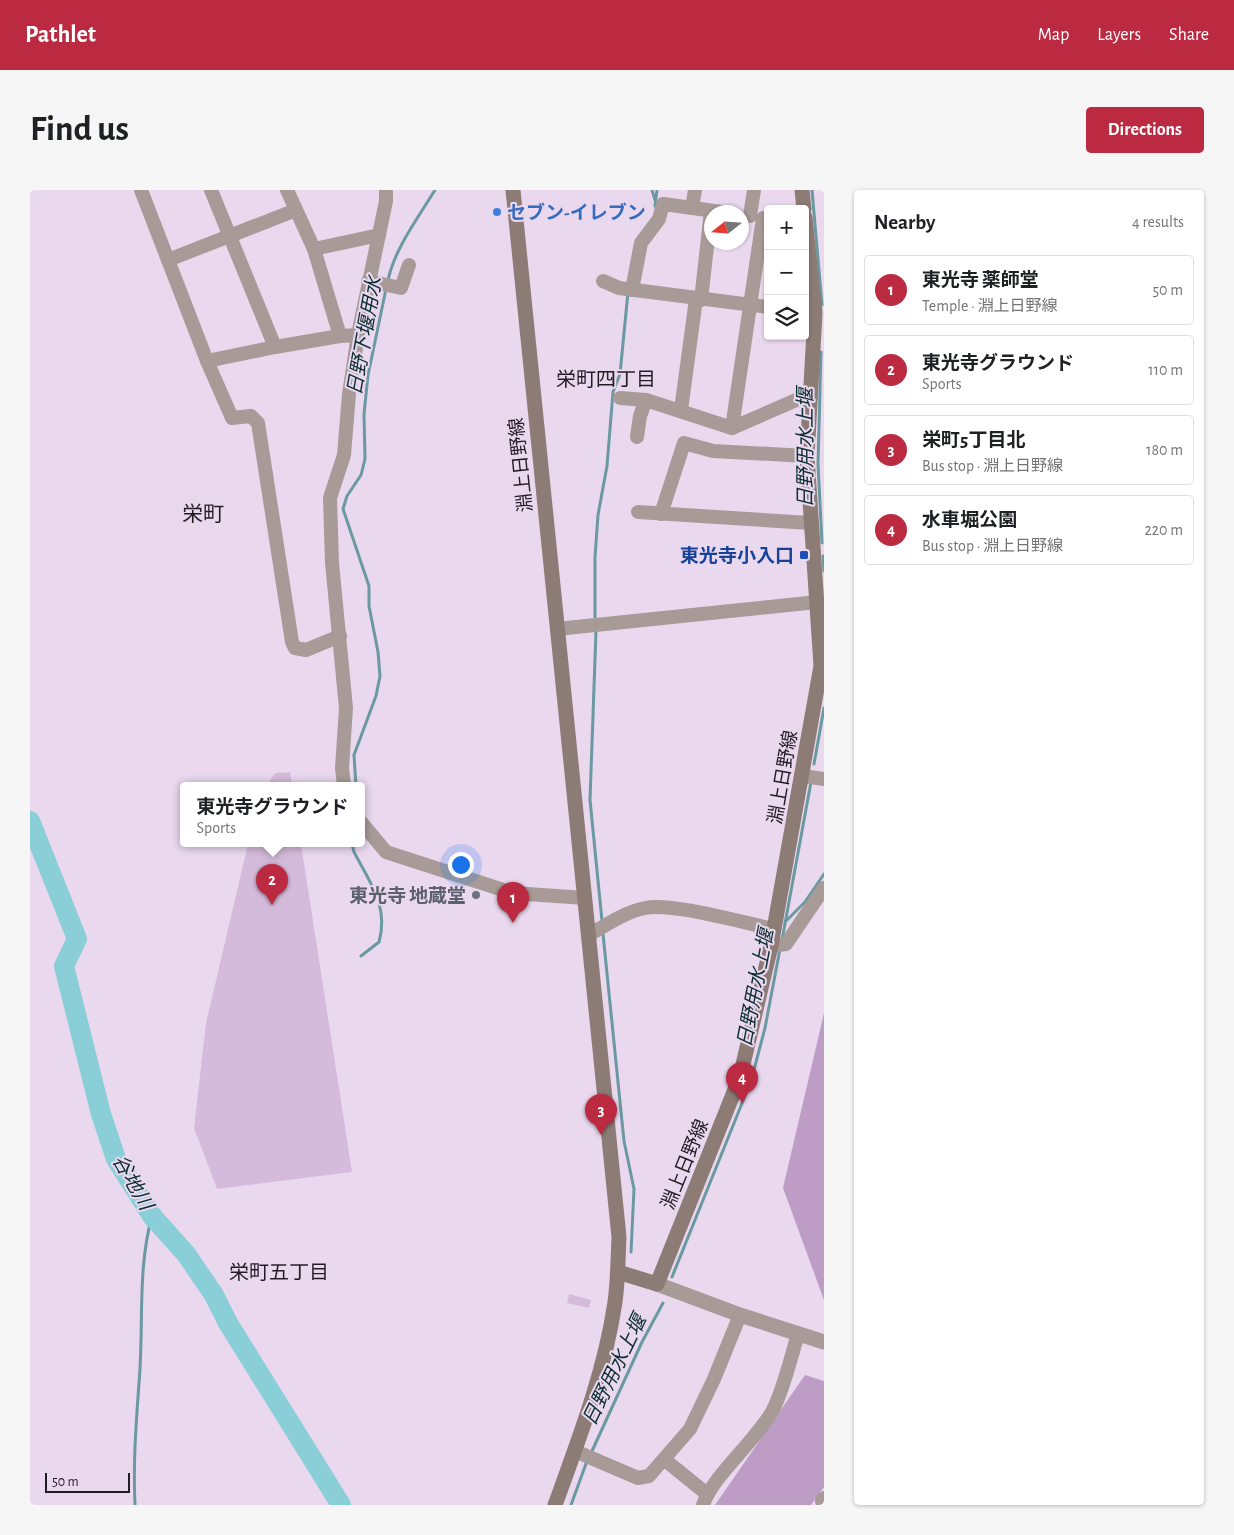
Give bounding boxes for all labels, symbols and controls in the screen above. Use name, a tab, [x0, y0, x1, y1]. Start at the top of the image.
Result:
text: Pathlet	[25, 23, 96, 47]
text: Map	[1038, 26, 1069, 44]
text: Layers	[1097, 26, 1141, 44]
text: Share	[1169, 26, 1209, 44]
button: Directions	[1086, 107, 1204, 153]
text: Find us	[30, 112, 129, 147]
place label: セブン-イレブン	[507, 202, 646, 223]
north arrow	[704, 205, 749, 250]
map controls	[764, 205, 809, 340]
button: +	[764, 205, 809, 250]
marker: セブン-イレブン	[491, 206, 503, 218]
text: Nearby	[874, 212, 935, 233]
text: 4 results	[1132, 214, 1184, 230]
button: −	[764, 250, 809, 295]
text: 東光寺 薬師堂	[922, 271, 1039, 290]
water label: 日野下堰用水	[344, 273, 386, 397]
text: 1	[888, 282, 894, 298]
text: 50 m	[1152, 282, 1183, 298]
button: layers	[764, 295, 809, 340]
text: Temple · 淵上日野線	[922, 298, 1057, 314]
text: 東光寺グラウンド	[922, 354, 1074, 373]
text: 2	[887, 362, 895, 378]
text: 110 m	[1148, 362, 1183, 378]
district label: 栄町四丁目	[556, 369, 656, 390]
text: Sports	[922, 376, 962, 392]
water label: 日野用水上堰	[795, 384, 816, 508]
street label: 淵上日野線	[506, 417, 536, 513]
text: 栄町5丁目北	[922, 431, 1025, 450]
text: 3	[888, 442, 894, 458]
text: 180 m	[1146, 442, 1183, 458]
text: Bus stop · 淵上日野線	[922, 458, 1063, 474]
district label: 栄町	[182, 503, 224, 525]
text: 水車堀公園	[922, 511, 1017, 530]
text: 4	[887, 522, 895, 538]
text: 220 m	[1145, 522, 1183, 538]
text: Bus stop · 淵上日野線	[922, 538, 1063, 554]
place label: 東光寺小入口	[680, 546, 794, 566]
marker: 東光寺小入口	[798, 549, 810, 561]
street label: 淵上日野線	[765, 729, 801, 826]
popup	[180, 782, 365, 847]
text: 東光寺グラウンド	[196, 798, 349, 817]
text: Sports	[196, 820, 236, 836]
your location	[448, 852, 474, 878]
pin: 2	[256, 864, 288, 905]
pin: 1	[497, 882, 529, 923]
place label: 東光寺 地蔵堂	[349, 886, 466, 906]
marker: 東光寺 地蔵堂	[470, 889, 482, 901]
water label: 日野用水上堰	[734, 923, 778, 1049]
pin: 4	[726, 1062, 758, 1103]
pin: 3	[585, 1094, 617, 1135]
street label: 淵上日野線	[658, 1117, 712, 1212]
water label: 谷地川	[108, 1151, 158, 1215]
district label: 栄町五丁目	[229, 1262, 329, 1283]
water label: 日野用水上堰	[579, 1308, 652, 1429]
scale bar	[45, 1470, 130, 1493]
text: 50 m	[52, 1475, 79, 1489]

